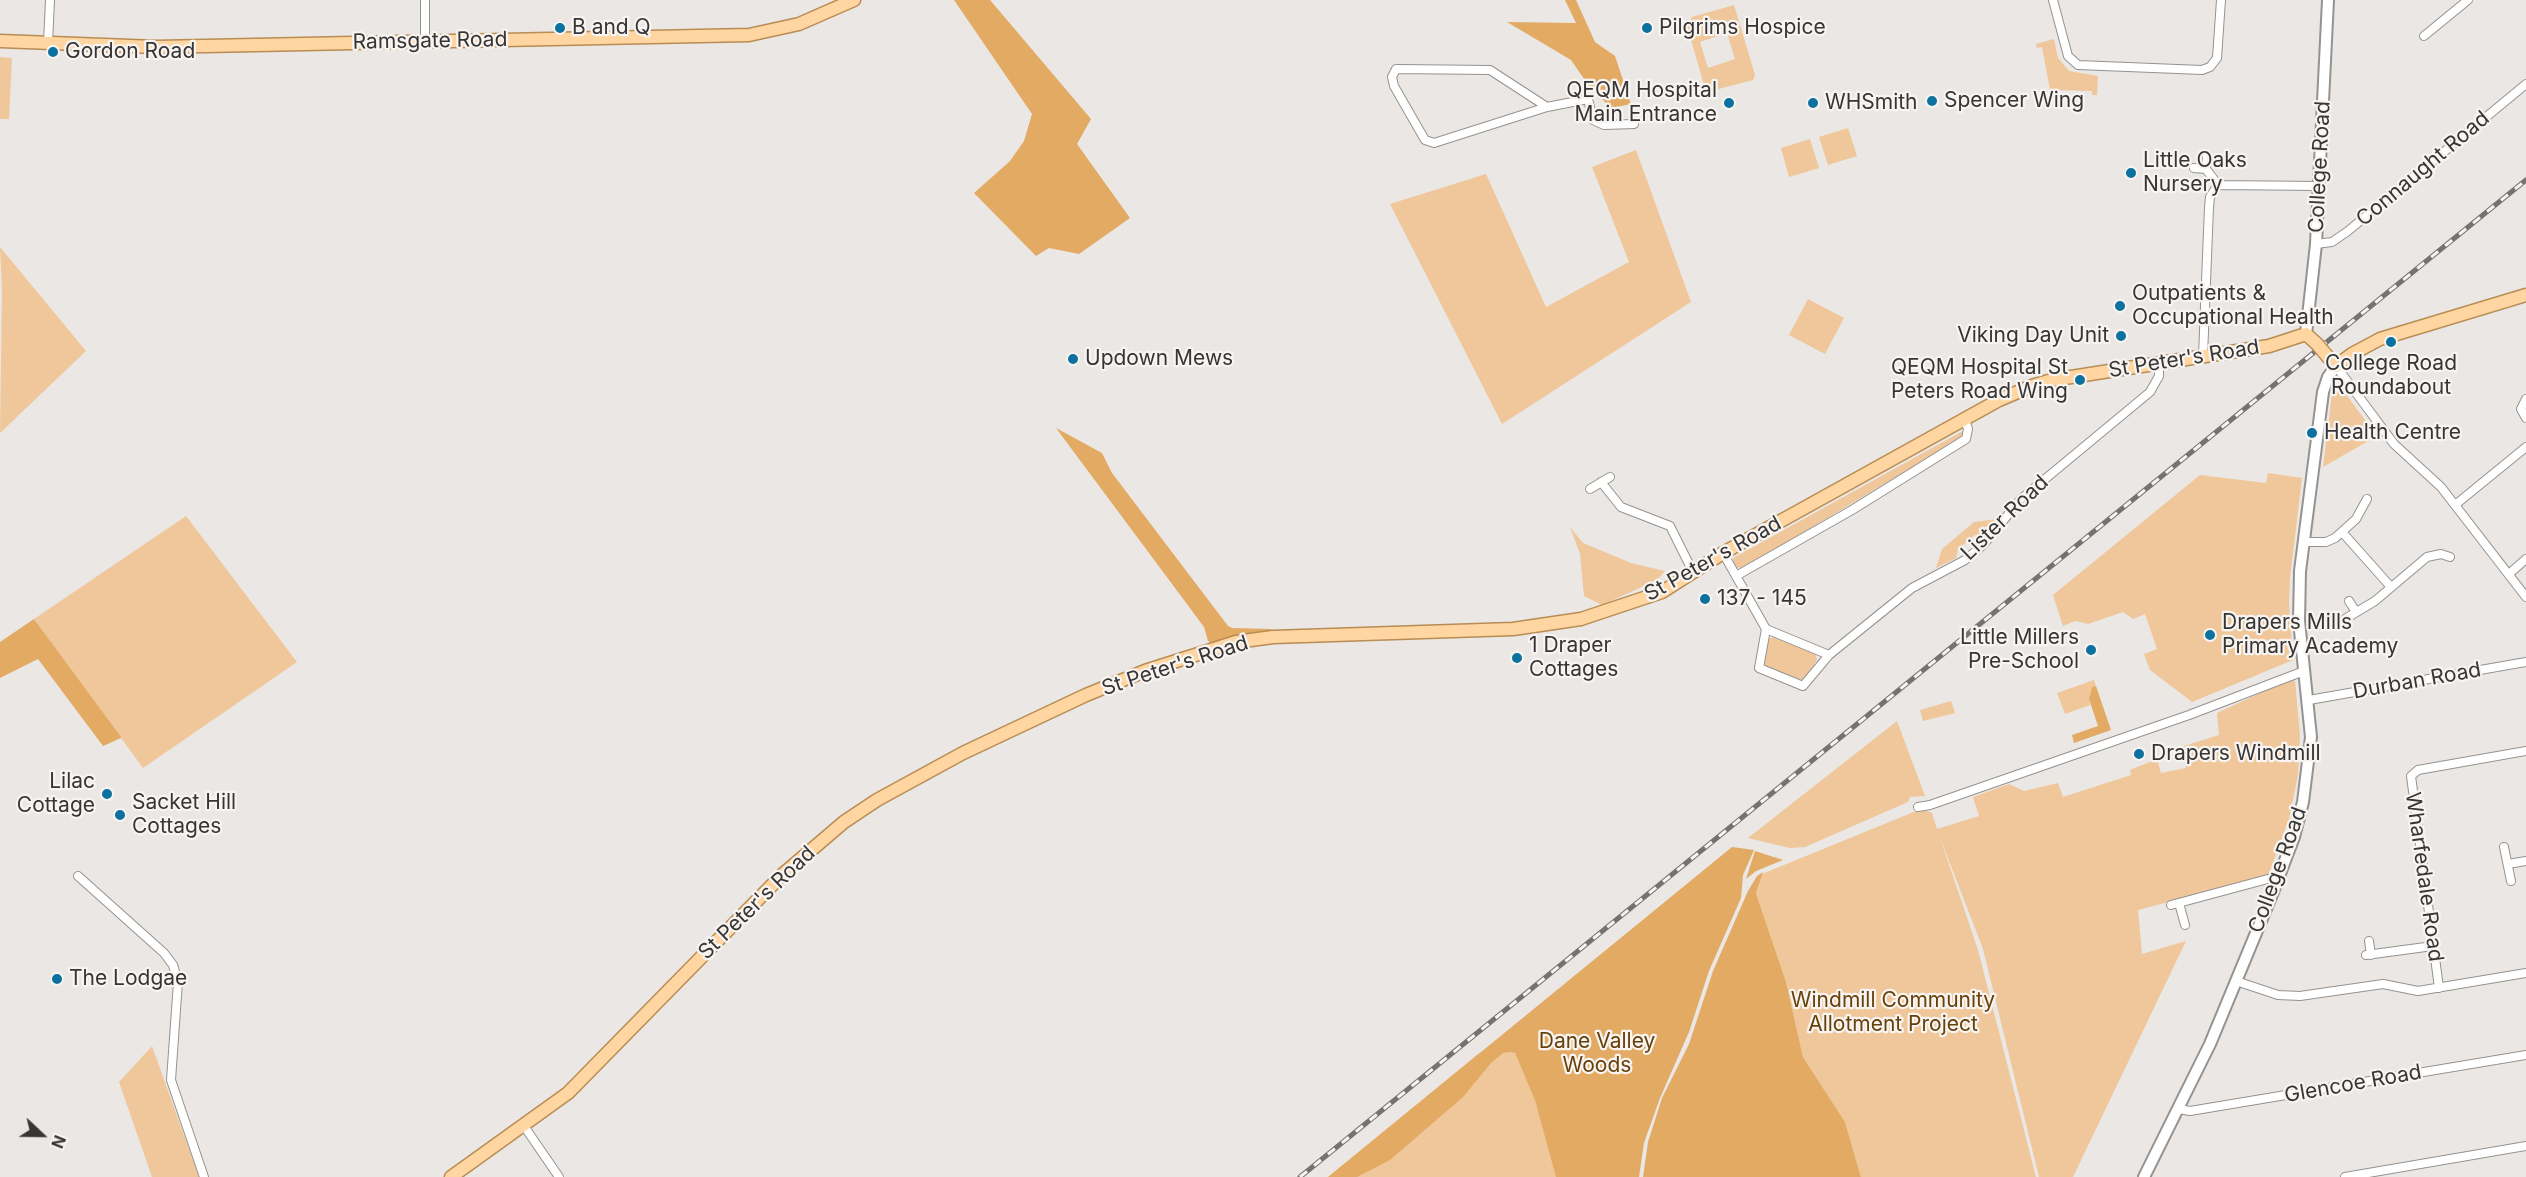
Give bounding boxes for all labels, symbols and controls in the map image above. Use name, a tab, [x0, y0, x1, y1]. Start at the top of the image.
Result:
place label: B and Q	[572, 15, 651, 41]
place label: Pilgrims Hospice	[1659, 15, 1826, 41]
marker: B and Q	[553, 21, 567, 35]
marker: Pilgrims Hospice	[1640, 21, 1654, 35]
street label: Ramsgate Road	[352, 27, 508, 55]
place label: Gordon Road	[65, 39, 195, 65]
marker: Gordon Road	[46, 45, 60, 59]
place label: QEQM Hospital Main Entrance	[1566, 78, 1717, 128]
place label: Spencer Wing	[1944, 88, 2084, 114]
place label: WHSmith	[1825, 90, 1918, 116]
marker: Spencer Wing	[1925, 94, 1939, 108]
marker: QEQM Hospital Main Entrance	[1722, 96, 1736, 110]
marker: WHSmith	[1806, 96, 1820, 110]
street label: College Road	[2304, 100, 2336, 234]
street label: Connaught Road	[2351, 106, 2495, 232]
place label: Little Oaks Nursery	[2143, 148, 2247, 198]
marker: Little Oaks Nursery	[2124, 166, 2138, 180]
place label: Outpatients & Occupational Health	[2132, 281, 2334, 331]
marker: Outpatients & Occupational Health	[2113, 299, 2127, 313]
place label: Viking Day Unit	[1957, 323, 2109, 349]
marker: Viking Day Unit	[2114, 329, 2128, 343]
street label: St Peter's Road	[2107, 335, 2261, 383]
marker: College Road Roundabout	[2384, 335, 2398, 349]
place label: Updown Mews	[1085, 346, 1233, 372]
place label: College Road Roundabout	[2325, 351, 2457, 401]
marker: Updown Mews	[1066, 352, 1080, 366]
place label: QEQM Hospital St Peters Road Wing	[1891, 355, 2068, 405]
marker: QEQM Hospital St Peters Road Wing	[2073, 373, 2087, 387]
place label: Health Centre	[2324, 420, 2461, 446]
marker: Health Centre	[2305, 426, 2319, 440]
street label: Lister Road	[1956, 470, 2054, 566]
street label: St Peter's Road	[1640, 511, 1786, 607]
place label: 137 - 145	[1717, 586, 1807, 612]
marker: 137 - 145	[1698, 592, 1712, 606]
place label: Drapers Mills Primary Academy	[2222, 610, 2398, 660]
place label: Little Millers Pre-School	[1960, 625, 2079, 675]
marker: Drapers Mills Primary Academy	[2203, 628, 2217, 642]
street label: St Peter's Road	[1099, 630, 1251, 702]
place label: 1 Draper Cottages	[1529, 633, 1618, 683]
marker: Little Millers Pre-School	[2084, 643, 2098, 657]
marker: 1 Draper Cottages	[1510, 651, 1524, 665]
street label: Durban Road	[2351, 657, 2483, 705]
place label: Drapers Windmill	[2151, 741, 2321, 767]
marker: Drapers Windmill	[2132, 747, 2146, 761]
place label: Lilac Cottage	[17, 769, 95, 819]
marker: Lilac Cottage	[100, 787, 114, 801]
place label: Sacket Hill Cottages	[132, 790, 236, 840]
street label: Wharfedale Road	[2400, 791, 2448, 963]
street label: College Road	[2244, 804, 2312, 936]
marker: Sacket Hill Cottages	[113, 808, 127, 822]
street label: St Peter's Road	[693, 841, 821, 965]
place label: The Lodgae	[69, 966, 187, 992]
marker: The Lodgae	[50, 972, 64, 986]
park label: Windmill Community Allotment Project	[1791, 988, 1995, 1038]
park label: Dane Valley Woods	[1539, 1029, 1655, 1079]
street label: Glencoe Road	[2282, 1060, 2424, 1108]
north arrow	[12, 1105, 72, 1165]
text: N	[47, 1132, 70, 1151]

